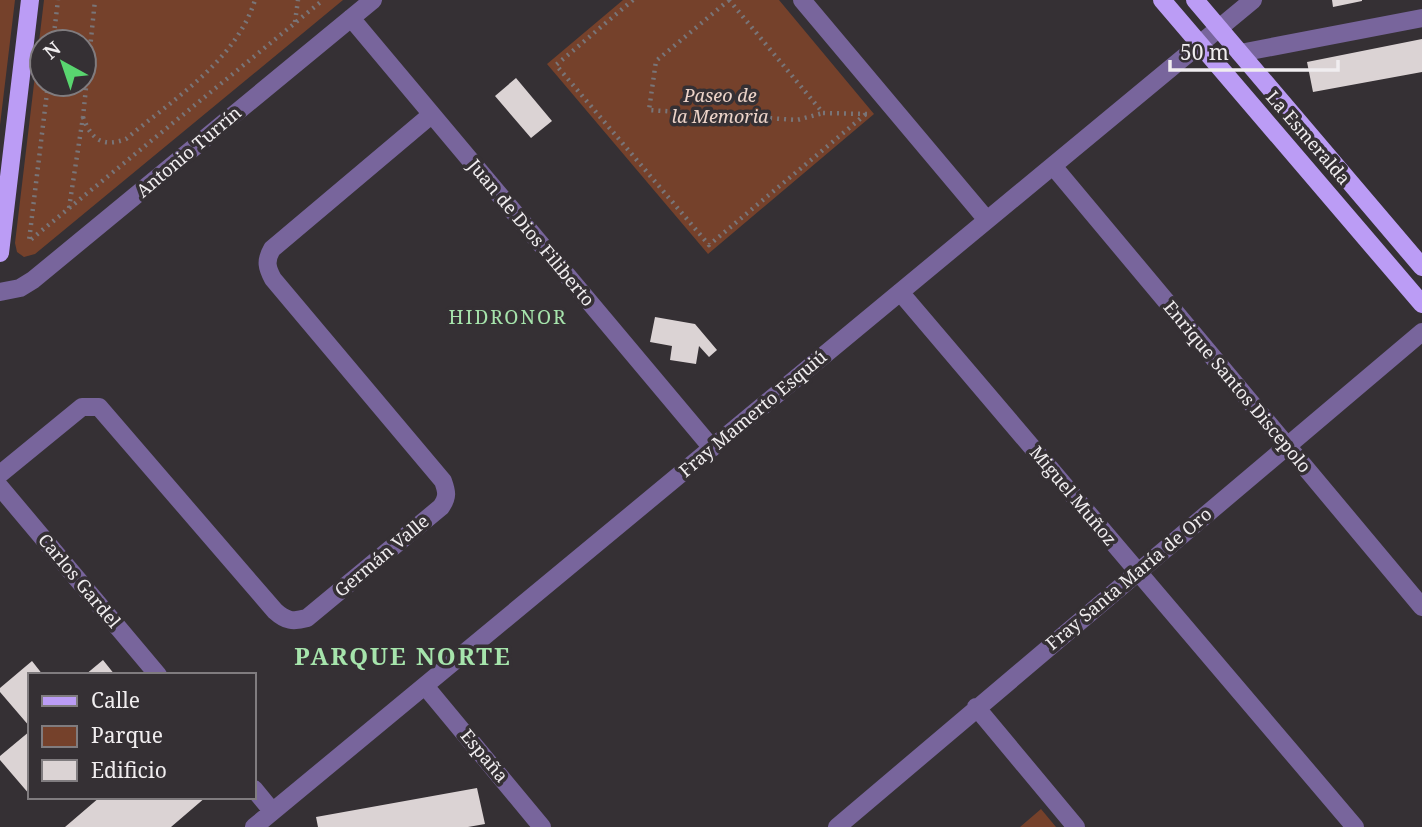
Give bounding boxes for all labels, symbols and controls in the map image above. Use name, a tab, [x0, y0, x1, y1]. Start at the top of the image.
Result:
north arrow	[28, 28, 98, 98]
scale bar	[1170, 28, 1338, 72]
text: N	[38, 35, 66, 65]
text: 50 m	[1180, 38, 1229, 66]
park label: Paseo de la Memoria	[671, 83, 769, 128]
street label: La Esmeralda	[1261, 85, 1356, 189]
street label: Antonio Turrín	[131, 100, 246, 202]
street label: Juan de Dios Filiberto	[462, 153, 601, 311]
street label: Enrique Santos Discepolo	[1159, 295, 1317, 477]
district label: HIDRONOR	[448, 304, 568, 330]
street label: Fray Mamerto Esquiú	[673, 344, 832, 482]
street label: Miguel Muñoz	[1025, 440, 1123, 550]
street label: Fray Santa María de Oro	[1040, 502, 1216, 655]
street label: Germán Valle	[329, 509, 434, 602]
street label: Carlos Gardel	[33, 528, 127, 633]
district label: PARQUE NORTE	[294, 639, 512, 672]
legend	[28, 673, 256, 799]
text: Calle	[91, 686, 140, 714]
text: Parque	[91, 721, 163, 749]
street label: España	[456, 724, 514, 787]
text: Edificio	[91, 756, 167, 784]

